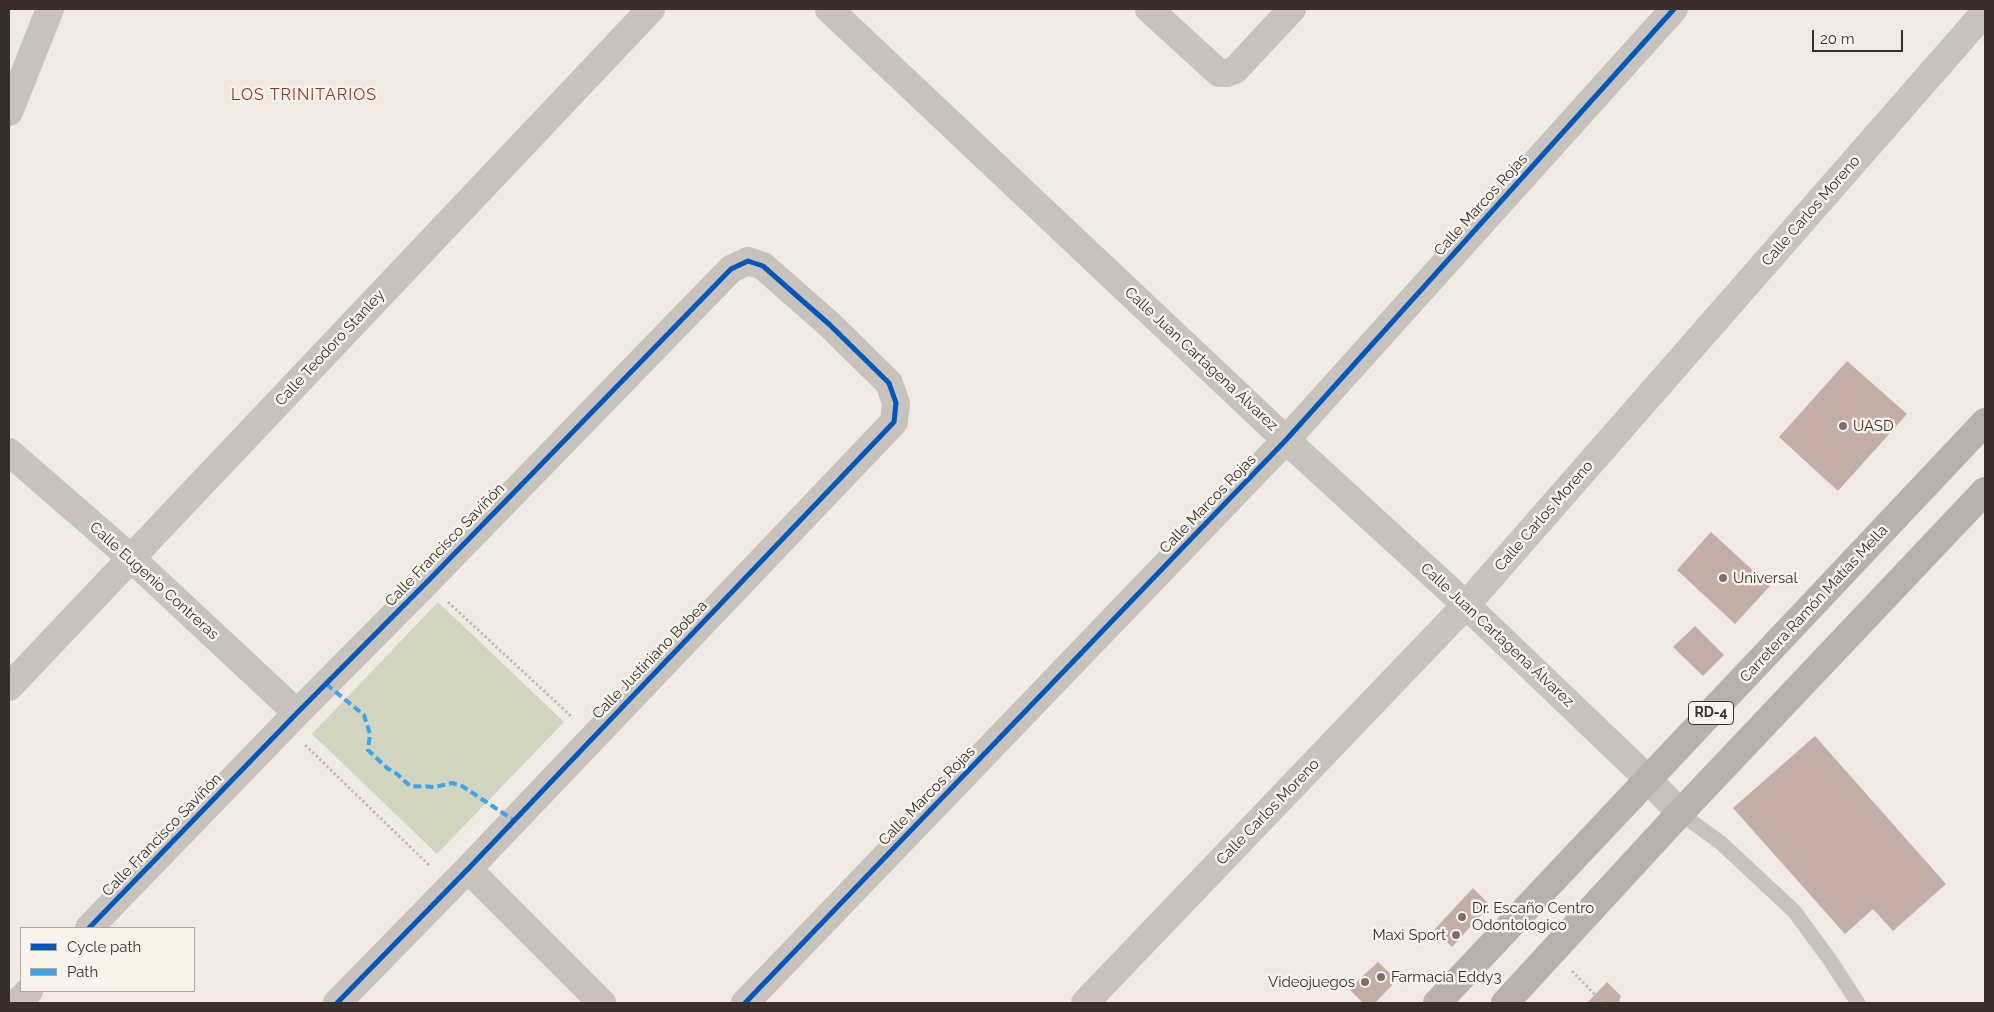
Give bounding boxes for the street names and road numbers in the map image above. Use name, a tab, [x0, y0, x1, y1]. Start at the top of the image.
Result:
street label: Calle Marcos Rojas	[1430, 150, 1532, 260]
street label: Calle Carlos Moreno	[1758, 152, 1864, 270]
street label: Calle Juan Cartagena Álvarez	[1121, 283, 1281, 435]
street label: Calle Teodoro Stanley	[272, 286, 388, 410]
street label: Calle Marcos Rojas	[1156, 451, 1260, 557]
street label: Calle Carlos Moreno	[1491, 457, 1597, 575]
street label: Calle Francisco Saviñón	[382, 480, 508, 610]
street label: Calle Eugenio Contreras	[86, 518, 222, 644]
street label: Carretera Ramón Matías Mella	[1736, 522, 1892, 686]
street label: Calle Juan Cartagena Álvarez	[1417, 559, 1577, 711]
street label: Calle Justiniano Bobea	[589, 597, 711, 723]
road number: RD-4	[1688, 701, 1734, 724]
street label: Calle Marcos Rojas	[875, 743, 979, 849]
street label: Calle Carlos Moreno	[1213, 755, 1323, 869]
street label: Calle Francisco Saviñón	[99, 770, 225, 900]

